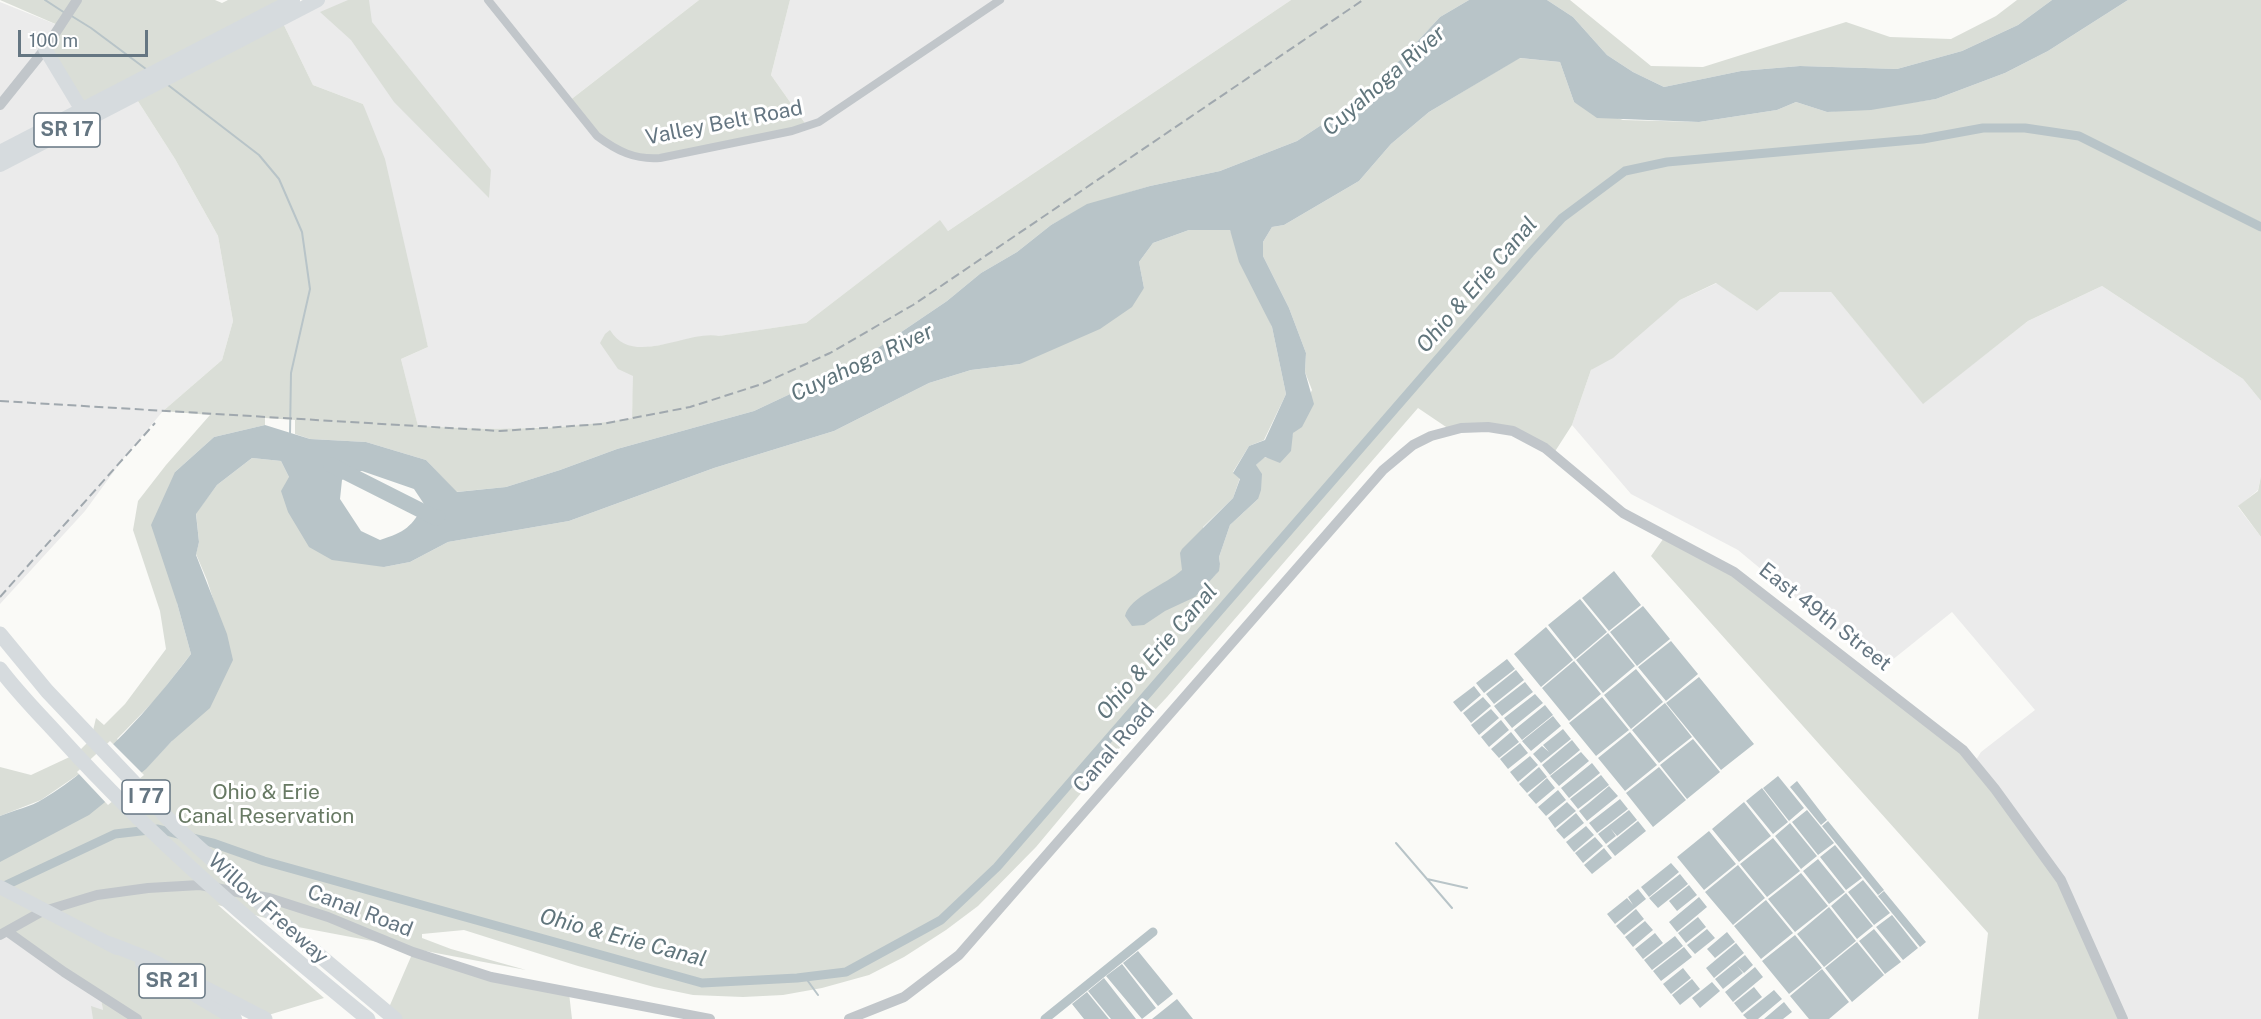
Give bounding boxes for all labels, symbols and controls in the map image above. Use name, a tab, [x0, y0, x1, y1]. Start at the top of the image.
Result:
scale bar	[21, 18, 152, 56]
water label: Cuyahoga River	[1317, 21, 1451, 141]
text: 100 m	[29, 30, 78, 51]
street label: Valley Belt Road	[643, 95, 805, 151]
road number: SR 17	[34, 113, 100, 147]
water label: Ohio & Erie Canal	[1411, 212, 1543, 358]
water label: Cuyahoga River	[787, 318, 937, 408]
street label: East 49th Street	[1754, 557, 1896, 677]
water label: Ohio & Erie Canal	[1091, 579, 1223, 725]
street label: Canal Road	[1068, 698, 1160, 798]
road number: I 77	[122, 780, 170, 814]
park label: Ohio & Erie Canal Reservation	[178, 780, 354, 830]
street label: Willow Freeway	[203, 848, 333, 970]
street label: Canal Road	[304, 879, 416, 943]
water label: Ohio & Erie Canal	[537, 903, 709, 973]
road number: SR 21	[139, 964, 205, 998]

